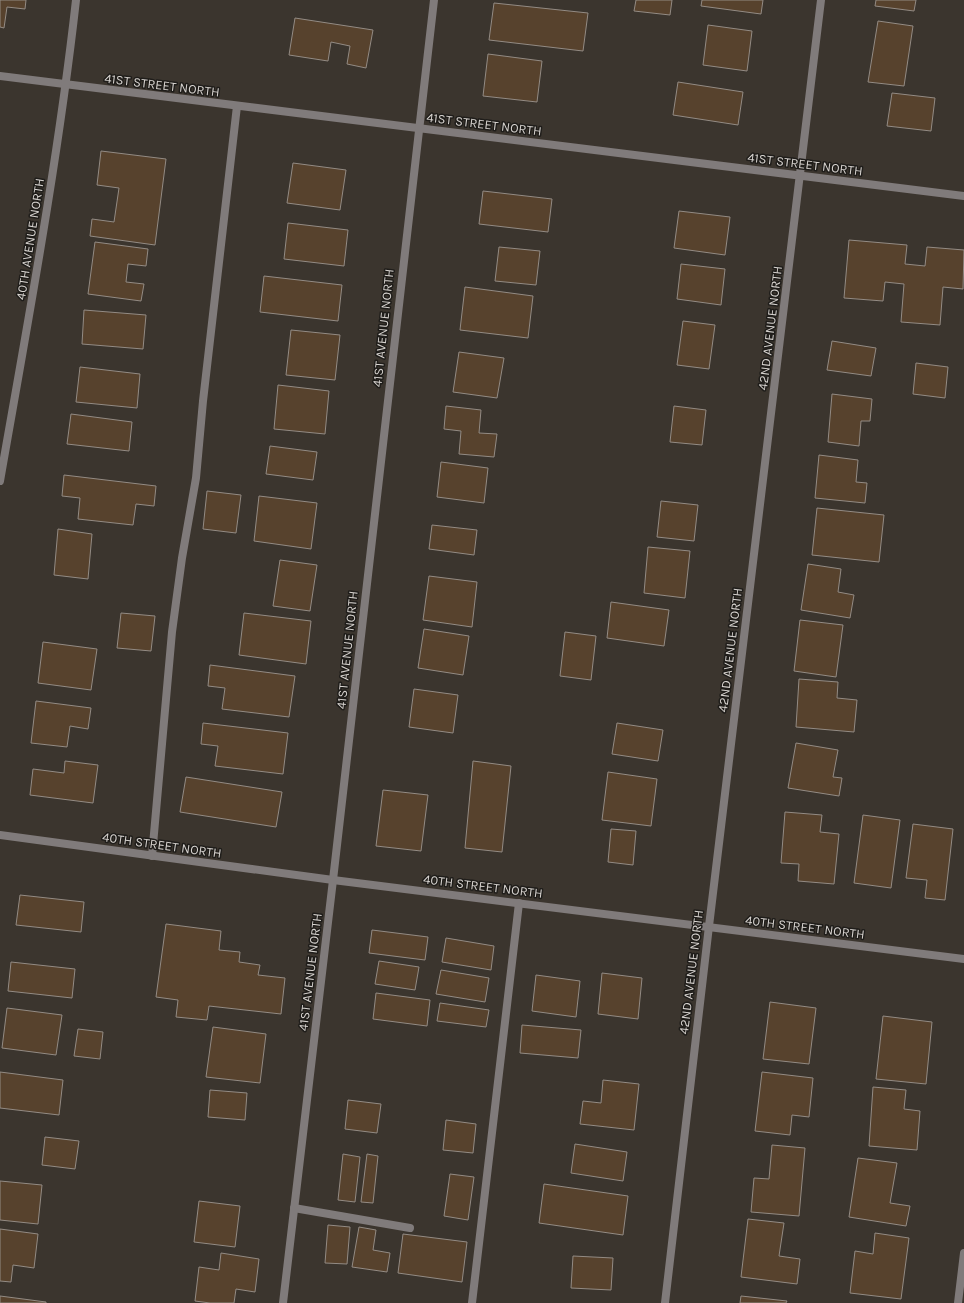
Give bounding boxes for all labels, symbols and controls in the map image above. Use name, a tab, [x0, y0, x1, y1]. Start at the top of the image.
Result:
street label: 41ST STREET NORTH	[104, 70, 220, 100]
street label: 41ST STREET NORTH	[426, 109, 542, 139]
street label: 41ST STREET NORTH	[747, 149, 863, 179]
street label: 40TH AVENUE NORTH	[13, 177, 47, 301]
street label: 42ND AVENUE NORTH	[755, 265, 785, 391]
street label: 41ST AVENUE NORTH	[369, 268, 397, 388]
street label: 42ND AVENUE NORTH	[715, 587, 745, 713]
street label: 41ST AVENUE NORTH	[333, 590, 361, 710]
street label: 40TH STREET NORTH	[101, 829, 223, 861]
street label: 40TH STREET NORTH	[422, 871, 544, 901]
street label: 42ND AVENUE NORTH	[676, 909, 706, 1035]
street label: 41ST AVENUE NORTH	[295, 912, 325, 1032]
street label: 40TH STREET NORTH	[744, 912, 866, 942]

